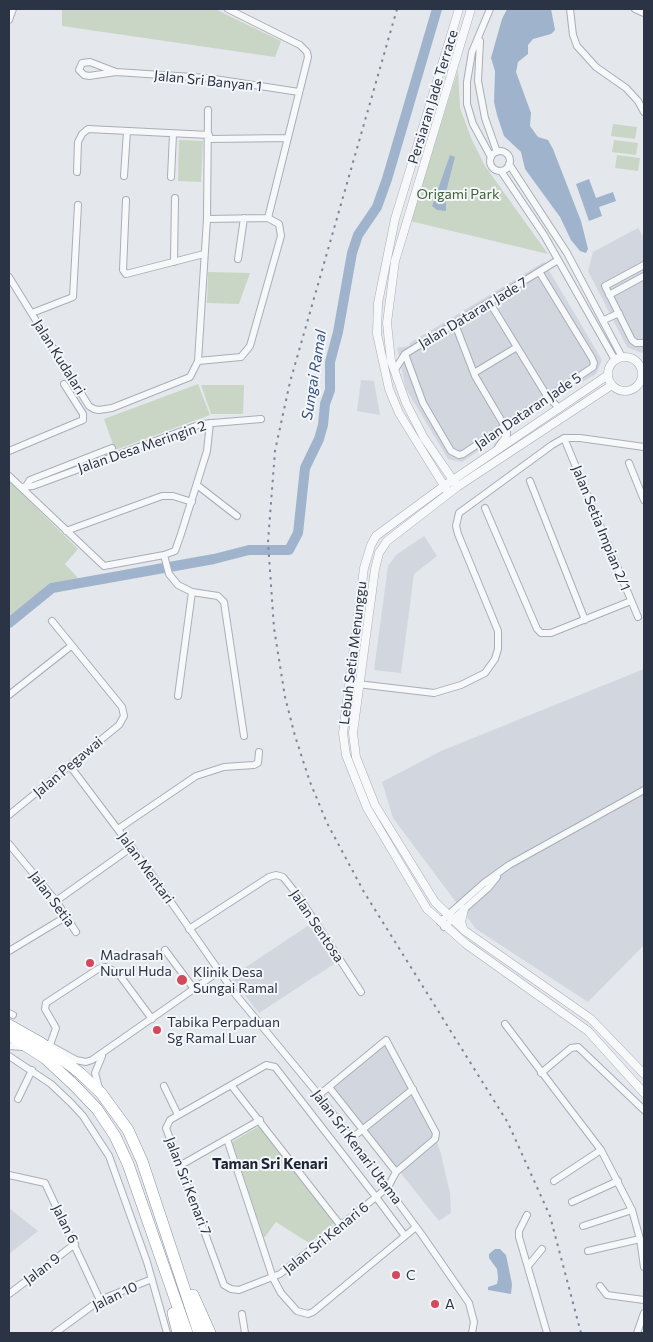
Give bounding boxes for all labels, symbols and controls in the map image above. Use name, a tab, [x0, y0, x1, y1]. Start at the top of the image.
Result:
street label: Persiaran Jade Terrace	[405, 28, 461, 166]
street label: Jalan Sri Banyan 1	[153, 67, 263, 95]
park label: Origami Park	[416, 186, 500, 202]
street label: Jalan Dataran Jade 7	[415, 274, 531, 352]
street label: Jalan Kudalari	[29, 316, 89, 398]
water label: Sungai Ramal	[298, 329, 330, 421]
street label: Jalan Dataran Jade 5	[472, 369, 584, 453]
street label: Jalan Desa Meringin 2	[76, 417, 208, 477]
street label: Jalan Setia Impian 2/1	[568, 463, 634, 593]
street label: Lebuh Setia Menunggu	[336, 580, 370, 726]
street label: Jalan Pegawai	[30, 733, 106, 801]
street label: Jalan Mentari	[115, 829, 177, 907]
street label: Jalan Setia	[26, 868, 78, 930]
street label: Jalan Sentosa	[287, 886, 347, 966]
place label: Madrasah Nurul Huda	[100, 947, 172, 980]
marker: Madrasah Nurul Huda	[84, 957, 96, 969]
place label: Klinik Desa Sungai Ramal	[193, 964, 278, 996]
marker: Klinik Desa Sungai Ramal	[175, 973, 189, 987]
place label: Tabika Perpaduan Sg Ramal Luar	[167, 1014, 280, 1046]
marker: Tabika Perpaduan Sg Ramal Luar	[151, 1024, 163, 1036]
street label: Jalan Sri Kenari Utama	[308, 1086, 406, 1208]
street label: Jalan Sri Kenari 7	[162, 1134, 214, 1238]
district label: Taman Sri Kenari	[212, 1155, 328, 1173]
street label: Jalan Sri Kenari 6	[280, 1198, 372, 1278]
street label: Jalan 6	[48, 1202, 82, 1246]
street label: Jalan 9	[20, 1250, 64, 1288]
place label: C	[406, 1267, 416, 1283]
marker: C	[390, 1269, 402, 1281]
street label: Jalan 10	[90, 1278, 140, 1314]
place label: A	[445, 1296, 455, 1312]
marker: A	[429, 1298, 441, 1310]

